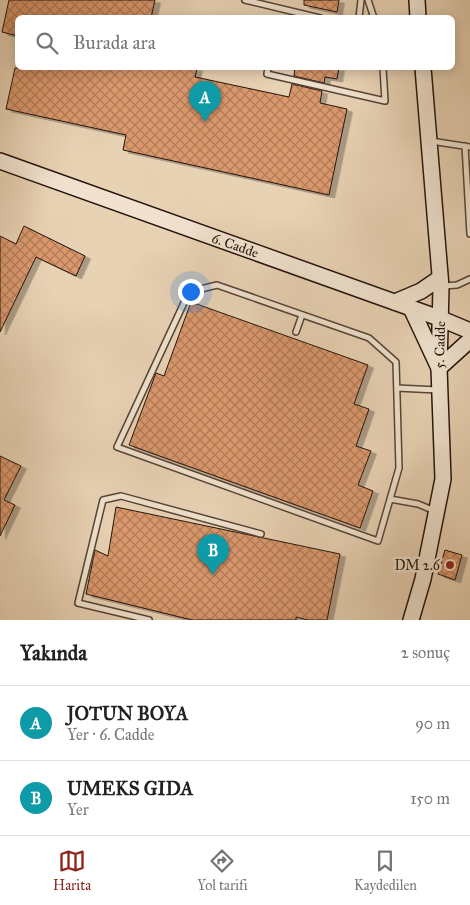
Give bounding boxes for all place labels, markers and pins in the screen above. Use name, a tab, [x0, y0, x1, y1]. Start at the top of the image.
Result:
pin: A	[189, 81, 221, 122]
pin: B	[197, 534, 229, 575]
place label: DM 2.6	[394, 557, 441, 574]
marker: DM 2.6	[444, 559, 456, 571]

